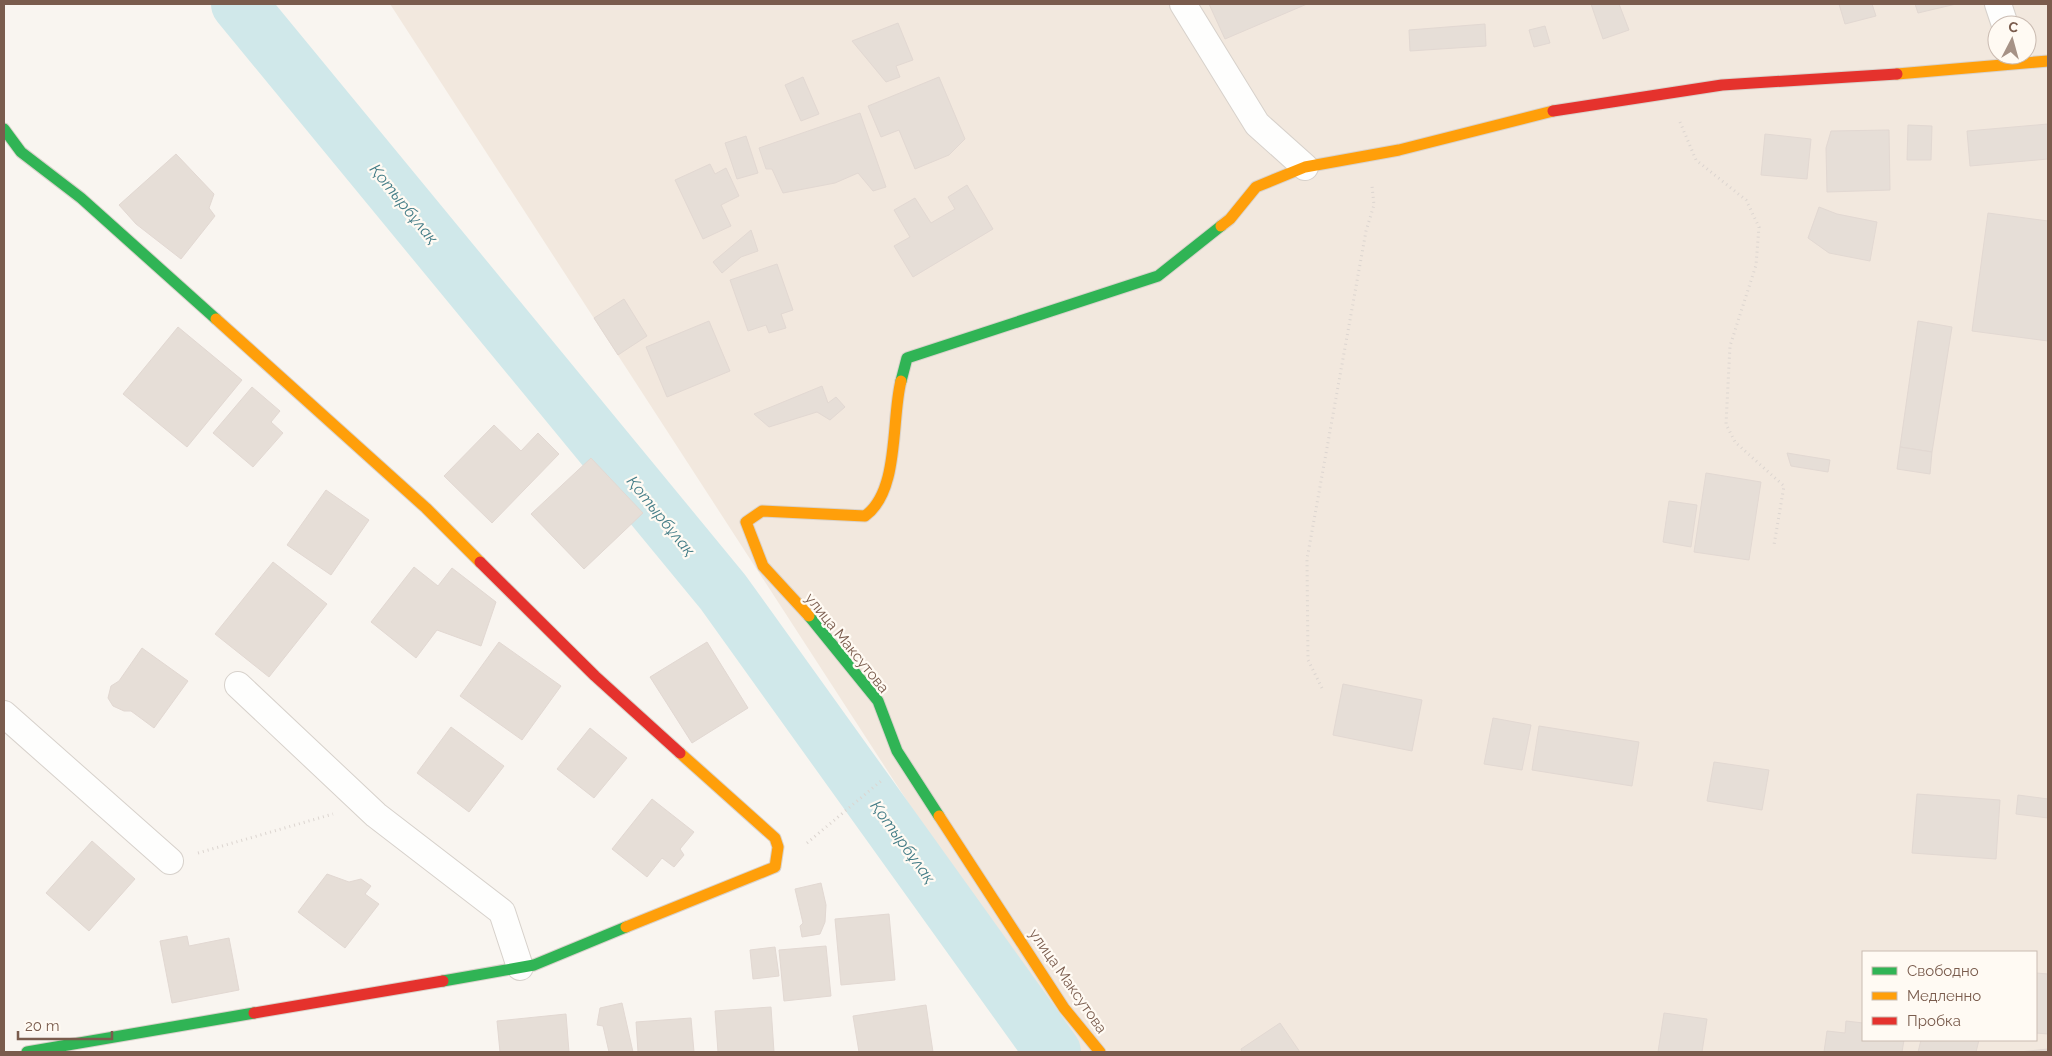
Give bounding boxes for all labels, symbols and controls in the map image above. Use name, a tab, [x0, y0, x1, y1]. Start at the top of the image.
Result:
north arrow	[1987, 15, 2037, 65]
text: С	[2008, 19, 2019, 36]
water label: Қотырбұлақ	[366, 160, 442, 248]
water label: Қотырбұлақ	[623, 472, 699, 560]
street label: улица Максутова	[801, 589, 893, 697]
water label: Қотырбұлақ	[867, 797, 939, 887]
street label: улица Максутова	[1025, 925, 1111, 1037]
legend	[1862, 951, 2037, 1041]
text: Свободно	[1907, 962, 1979, 980]
text: Медленно	[1907, 987, 1981, 1005]
scale bar	[18, 1008, 111, 1040]
text: Пробка	[1907, 1012, 1961, 1030]
text: 20 m	[25, 1017, 60, 1035]

